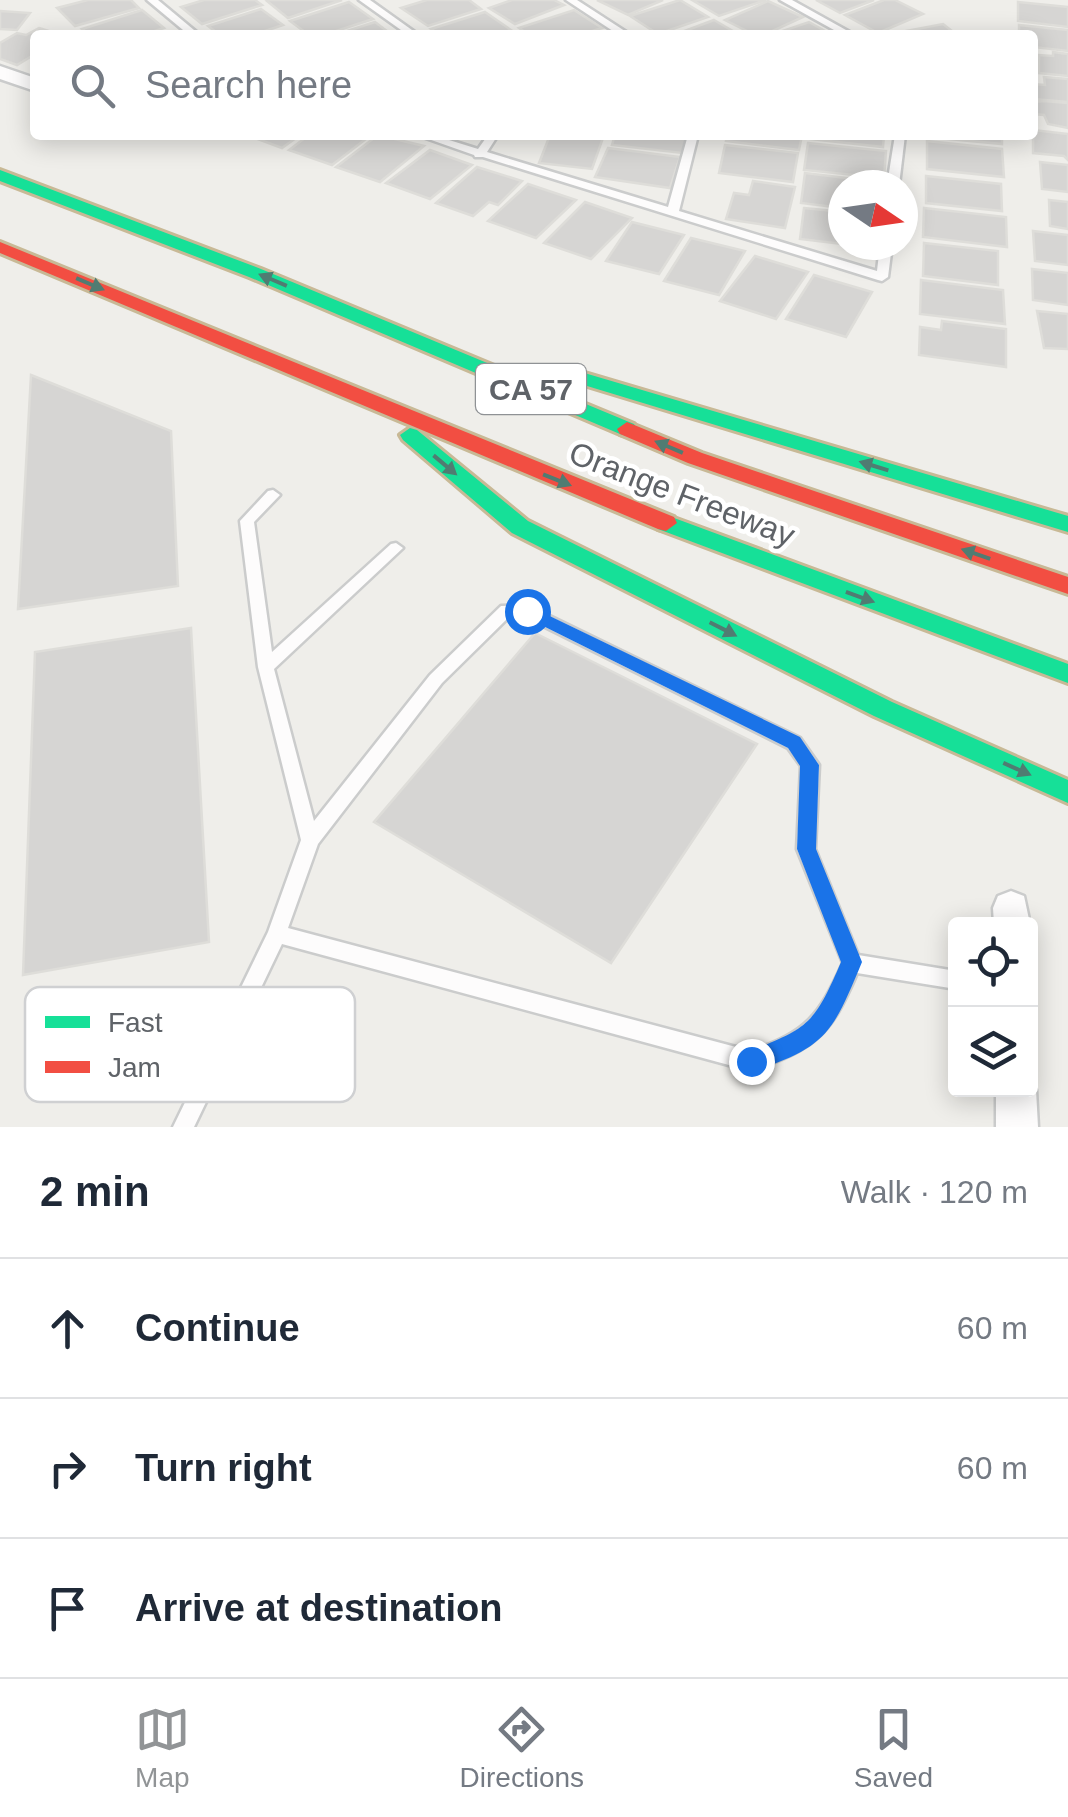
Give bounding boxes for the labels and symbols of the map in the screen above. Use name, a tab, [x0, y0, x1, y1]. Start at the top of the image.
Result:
north arrow	[828, 170, 918, 260]
one-way arrow	[258, 272, 288, 288]
one-way arrow	[75, 277, 105, 293]
road number: CA 57	[476, 364, 586, 414]
street label: Orange Freeway	[564, 434, 800, 554]
one-way arrow	[654, 439, 684, 455]
one-way arrow	[432, 453, 457, 475]
one-way arrow	[858, 458, 889, 473]
one-way arrow	[543, 472, 573, 488]
one-way arrow	[960, 546, 990, 561]
route start	[505, 589, 551, 635]
one-way arrow	[846, 590, 876, 605]
one-way arrow	[709, 620, 738, 637]
one-way arrow	[1002, 761, 1032, 777]
legend	[25, 987, 355, 1102]
text: Fast	[108, 1007, 163, 1038]
route end	[729, 1039, 775, 1085]
text: Jam	[108, 1052, 161, 1083]

